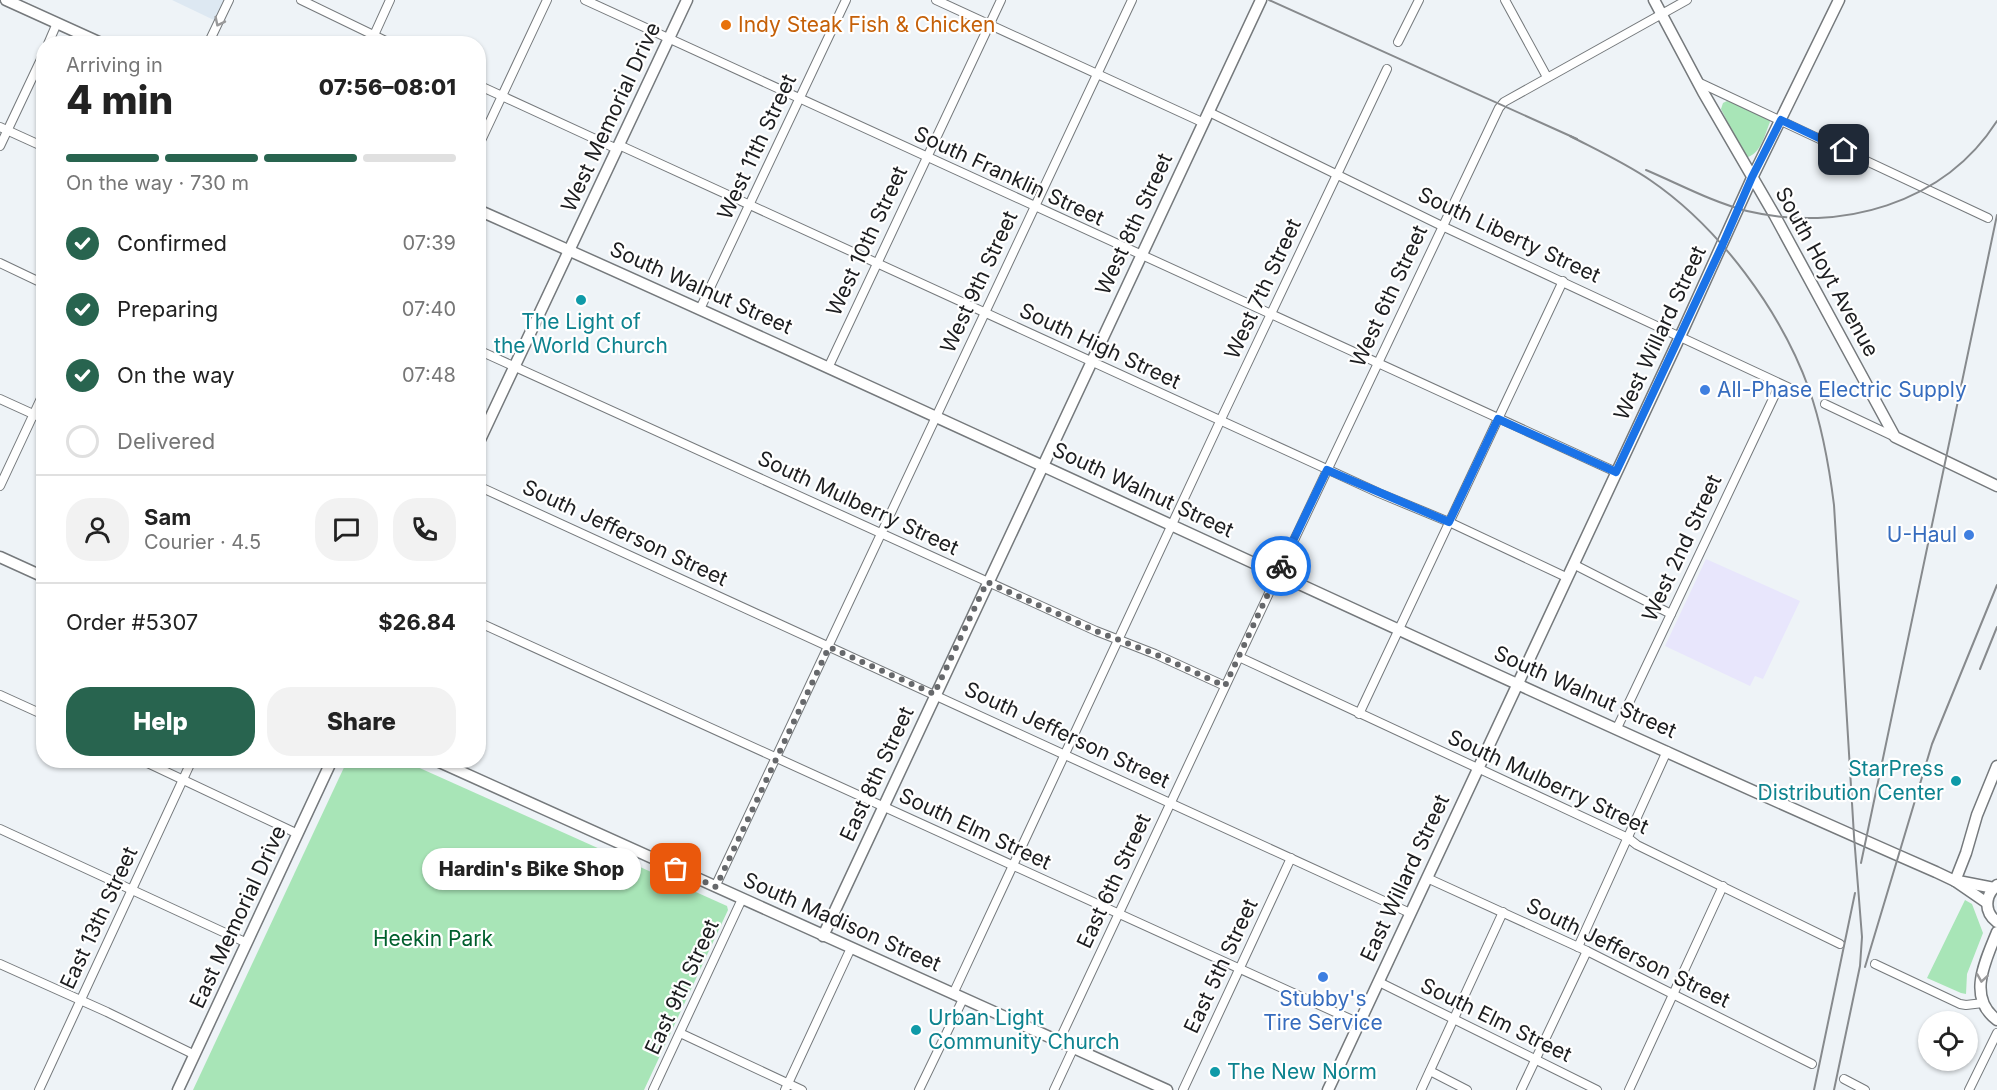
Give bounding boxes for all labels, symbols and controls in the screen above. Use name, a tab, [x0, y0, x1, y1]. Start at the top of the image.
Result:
place label: Indy Steak Fish & Chicken	[738, 12, 995, 37]
one-way arrow	[214, 15, 226, 26]
street label: West Memorial Drive	[556, 18, 665, 215]
marker: Indy Steak Fish & Chicken	[719, 18, 733, 32]
text: Arriving in	[66, 53, 163, 77]
street label: West 11th Street	[712, 70, 801, 223]
text: 07:56–08:01	[319, 74, 456, 100]
text: 4 min	[66, 76, 173, 123]
street label: South Franklin Street	[910, 121, 1108, 231]
pin	[1818, 124, 1869, 175]
icon: home	[1827, 133, 1860, 166]
street label: West 8th Street	[1090, 149, 1177, 298]
street label: West 10th Street	[821, 162, 912, 320]
text: On the way · 730 m	[66, 171, 249, 195]
street label: South Liberty Street	[1414, 181, 1604, 288]
street label: South Hoyt Avenue	[1770, 183, 1884, 361]
street label: West 9th Street	[935, 207, 1022, 357]
street label: West 7th Street	[1219, 214, 1306, 363]
street label: West 6th Street	[1345, 221, 1432, 371]
icon: check	[66, 227, 99, 260]
text: Confirmed	[117, 230, 227, 256]
text: 07:39	[403, 231, 456, 255]
street label: South Walnut Street	[606, 236, 796, 339]
street label: West Willard Street	[1608, 242, 1711, 424]
icon: check	[66, 293, 99, 326]
marker: The Light of the World Church	[574, 293, 588, 307]
text: Preparing	[117, 296, 218, 322]
text: 07:40	[402, 297, 456, 321]
street label: South High Street	[1016, 297, 1185, 394]
place label: The Light of the World Church	[494, 309, 668, 358]
icon: check	[66, 359, 99, 392]
text: On the way	[117, 362, 235, 388]
text: 07:48	[402, 363, 456, 387]
place label: All-Phase Electric Supply	[1717, 377, 1967, 402]
marker: All-Phase Electric Supply	[1698, 383, 1712, 397]
text: Delivered	[117, 428, 215, 454]
street label: South Walnut Street	[1049, 437, 1238, 543]
street label: South Mulberry Street	[754, 445, 963, 560]
street label: West 2nd Street	[1637, 470, 1727, 625]
street label: South Jefferson Street	[519, 474, 732, 591]
button: person	[66, 498, 129, 561]
button: chat	[315, 498, 378, 561]
button: phone	[393, 498, 456, 561]
text: Sam	[144, 504, 191, 530]
place label: U-Haul	[1887, 522, 1957, 547]
marker: U-Haul	[1962, 528, 1976, 542]
text: Courier · 4.5	[144, 530, 261, 554]
courier	[1251, 536, 1311, 596]
icon: bike	[1265, 550, 1298, 583]
text: Order #5307	[66, 609, 198, 635]
text: $26.84	[378, 609, 456, 635]
street label: South Walnut Street	[1490, 640, 1680, 743]
street label: South Jefferson Street	[961, 676, 1174, 793]
button: Help	[66, 687, 255, 756]
button: Share	[267, 687, 456, 756]
street label: East 8th Street	[834, 702, 919, 845]
street label: South Mulberry Street	[1444, 724, 1653, 839]
place label: StarPress Distribution Center	[1758, 756, 1944, 805]
marker: StarPress Distribution Center	[1949, 774, 1963, 788]
street label: South Elm Street	[895, 782, 1055, 875]
street label: East Willard Street	[1355, 790, 1454, 965]
street label: East 6th Street	[1071, 809, 1156, 952]
street label: East Memorial Drive	[184, 821, 291, 1012]
street label: East 13th Street	[55, 842, 143, 993]
pin	[650, 843, 701, 894]
callout: Hardin's Bike Shop	[421, 848, 640, 890]
icon: bag	[659, 852, 692, 885]
text: Hardin's Bike Shop	[439, 857, 624, 881]
street label: South Madison Street	[740, 867, 945, 976]
street label: South Jefferson Street	[1522, 892, 1734, 1013]
street label: East 5th Street	[1178, 894, 1263, 1037]
street label: East 9th Street	[639, 915, 724, 1058]
park label: Heekin Park	[373, 926, 493, 951]
marker: Stubby's Tire Service	[1316, 970, 1330, 984]
street label: South Elm Street	[1417, 972, 1576, 1067]
one-way arrow	[1976, 973, 1988, 982]
place label: Stubby's Tire Service	[1263, 986, 1383, 1035]
place label: Urban Light Community Church	[928, 1005, 1120, 1054]
map controls	[1918, 1011, 1978, 1071]
button: locate	[1918, 1011, 1978, 1071]
marker: Urban Light Community Church	[909, 1023, 923, 1037]
place label: The New Norm	[1227, 1059, 1377, 1084]
marker: The New Norm	[1208, 1065, 1222, 1079]

